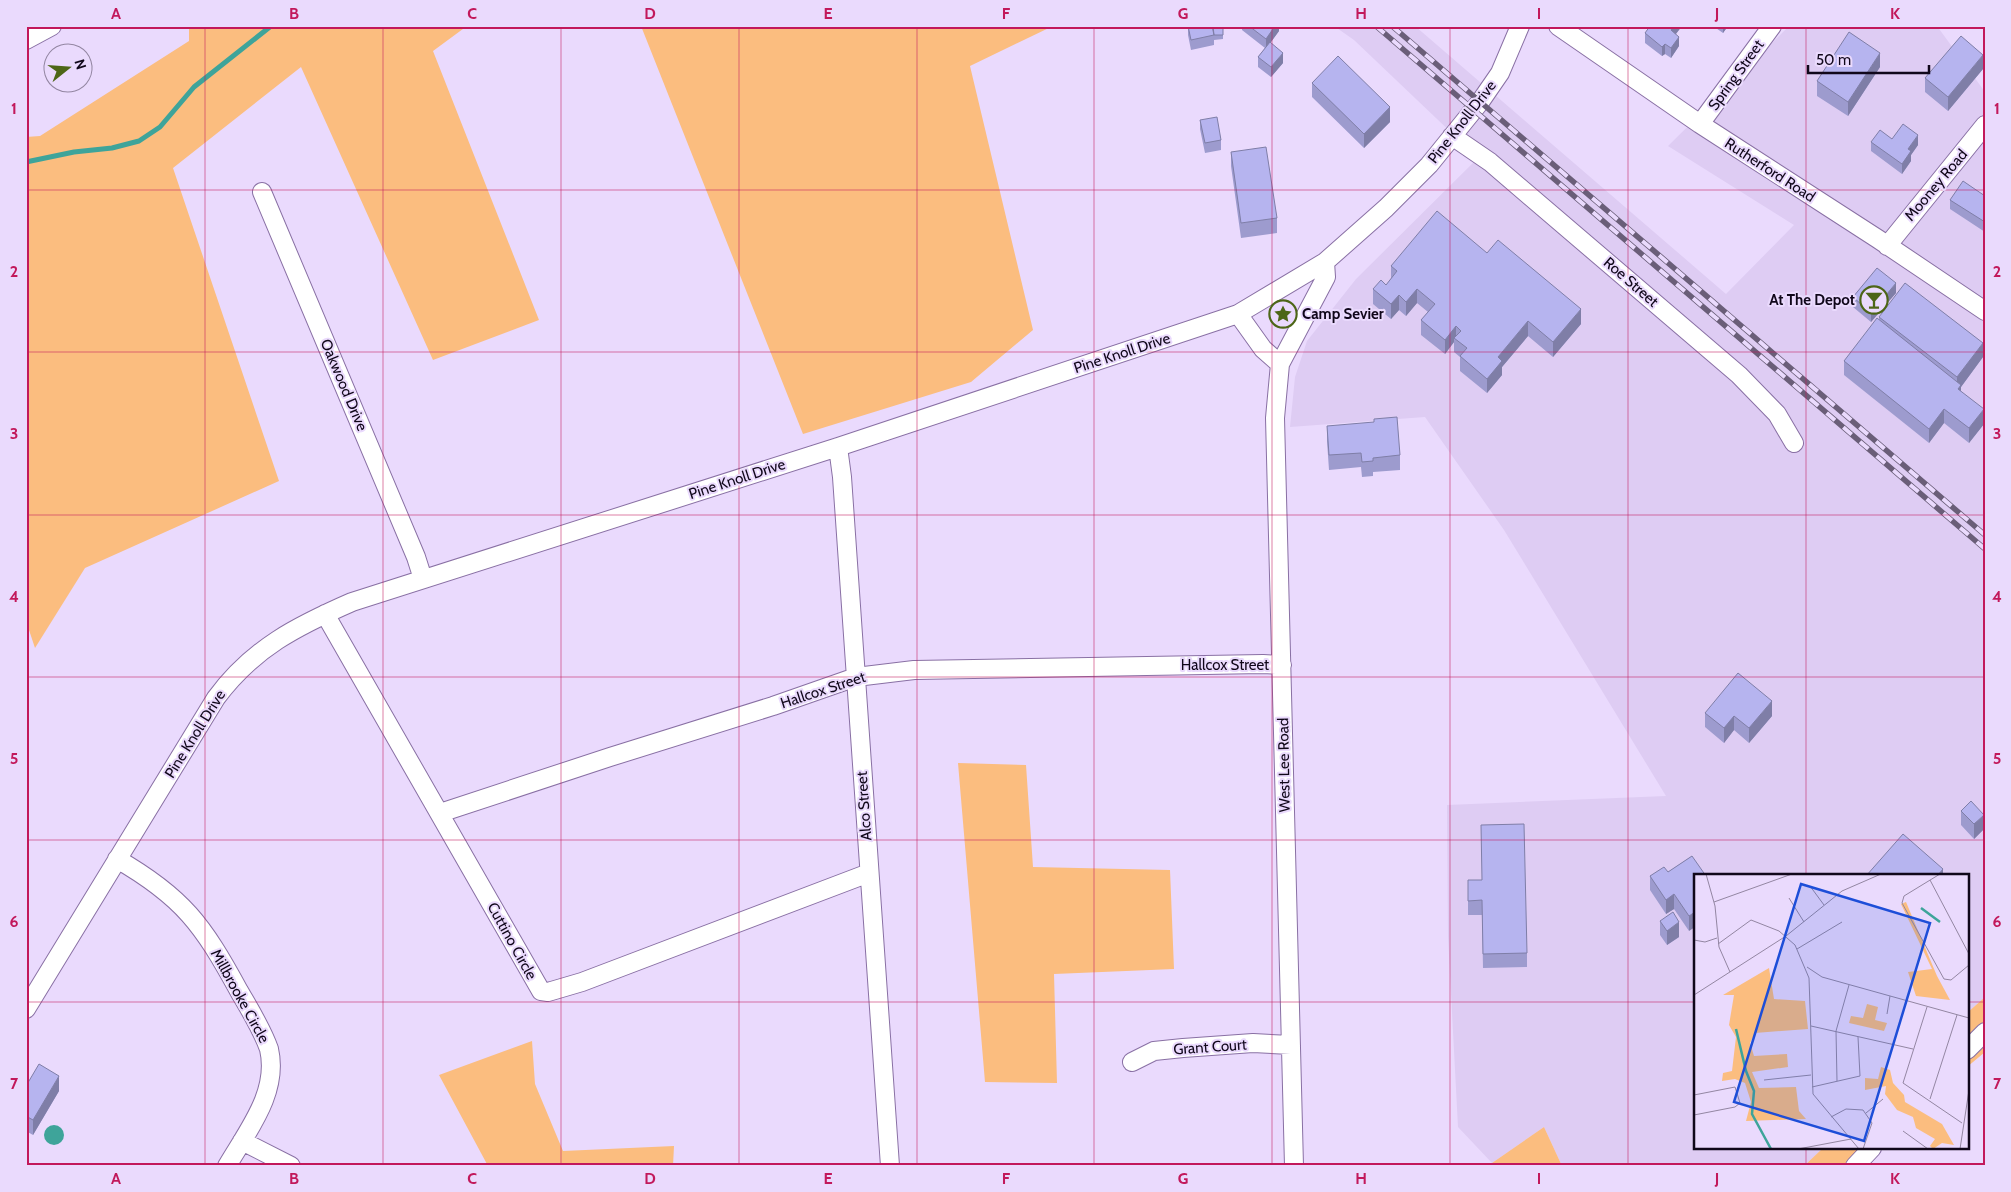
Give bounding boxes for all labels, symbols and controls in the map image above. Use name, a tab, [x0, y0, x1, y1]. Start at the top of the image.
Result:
text: A	[111, 4, 121, 23]
text: B	[289, 4, 299, 23]
text: C	[467, 4, 477, 23]
text: D	[644, 4, 656, 23]
text: E	[823, 4, 833, 23]
text: F	[1002, 4, 1011, 23]
text: G	[1178, 4, 1188, 23]
text: H	[1355, 4, 1367, 23]
text: I	[1537, 4, 1541, 23]
text: J	[1714, 4, 1719, 23]
text: K	[1890, 4, 1900, 23]
street label: Spring Street	[1704, 36, 1768, 114]
north arrow	[42, 42, 92, 92]
scale bar	[1808, 42, 1930, 74]
text: 50 m	[1816, 51, 1851, 69]
text: N	[70, 57, 90, 72]
street label: Pine Knoll Drive	[1424, 77, 1500, 167]
text: 1	[11, 99, 17, 118]
text: 1	[1994, 99, 2000, 118]
street label: Rutherford Road	[1721, 134, 1819, 206]
street label: Mooney Road	[1901, 146, 1971, 224]
street label: Roe Street	[1600, 253, 1662, 311]
text: 2	[10, 262, 18, 281]
text: 2	[1993, 262, 2001, 281]
bar icon: At The Depot	[1859, 285, 1889, 315]
place label: At The Depot	[1769, 291, 1855, 309]
place icon: Camp Sevier	[1268, 299, 1298, 329]
place label: Camp Sevier	[1302, 305, 1384, 323]
street label: Pine Knoll Drive	[1072, 329, 1173, 377]
street label: Oakwood Drive	[317, 336, 372, 434]
text: 3	[10, 424, 18, 443]
text: 3	[1993, 424, 2001, 443]
street label: Pine Knoll Drive	[687, 455, 788, 503]
text: 4	[9, 587, 19, 606]
text: 4	[1992, 587, 2002, 606]
street label: Hallcox Street	[1181, 656, 1269, 674]
street label: Hallcox Street	[778, 668, 868, 712]
street label: Pine Knoll Drive	[161, 686, 229, 781]
street label: West Lee Road	[1274, 718, 1294, 812]
text: 5	[10, 749, 18, 768]
text: 5	[1993, 749, 2001, 768]
street label: Alco Street	[853, 771, 875, 841]
inset map	[1694, 874, 1968, 1150]
street label: Cuttino Circle	[483, 899, 541, 983]
text: 6	[10, 912, 19, 931]
text: 6	[1993, 912, 2002, 931]
street label: Millbrooke Circle	[207, 946, 273, 1046]
street label: Grant Court	[1173, 1035, 1247, 1059]
text: 7	[10, 1074, 19, 1093]
text: 7	[1993, 1074, 2002, 1093]
text: A	[111, 1169, 121, 1188]
text: B	[289, 1169, 299, 1188]
text: C	[467, 1169, 477, 1188]
text: D	[644, 1169, 656, 1188]
text: E	[823, 1169, 833, 1188]
text: F	[1002, 1169, 1011, 1188]
text: G	[1178, 1169, 1188, 1188]
text: H	[1355, 1169, 1367, 1188]
text: I	[1537, 1169, 1541, 1188]
text: J	[1714, 1169, 1719, 1188]
text: K	[1890, 1169, 1900, 1188]

